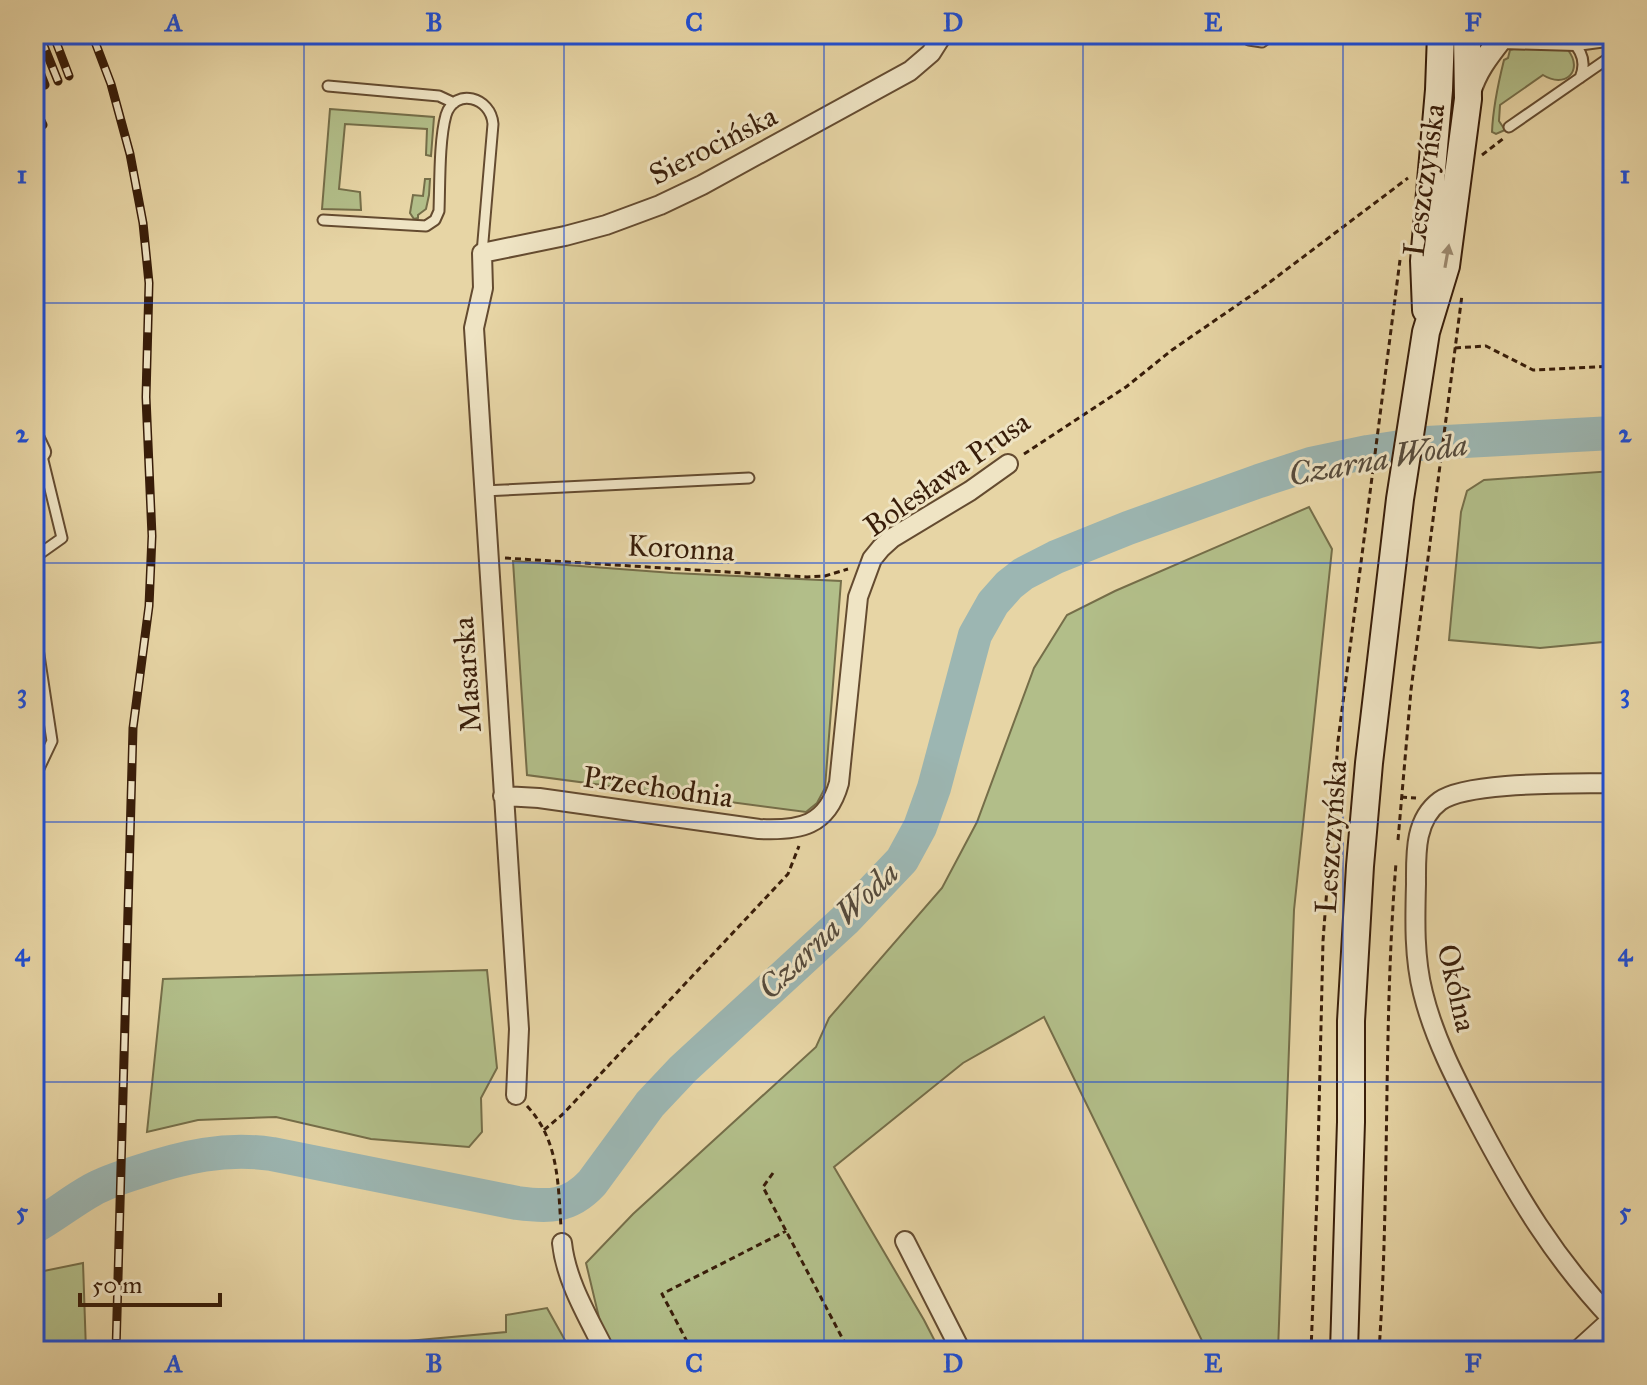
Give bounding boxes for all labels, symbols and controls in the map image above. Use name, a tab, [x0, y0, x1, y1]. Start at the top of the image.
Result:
text: A	[163, 6, 183, 38]
text: B	[425, 6, 443, 38]
text: C	[685, 6, 703, 38]
text: D	[943, 6, 963, 38]
text: E	[1204, 6, 1223, 38]
text: F	[1465, 6, 1482, 38]
street label: Sierocińska	[643, 97, 783, 193]
street label: Leszczyńska	[1395, 101, 1453, 259]
text: 1	[17, 158, 27, 190]
text: 1	[1620, 158, 1630, 190]
one-way arrow	[1441, 244, 1453, 269]
street label: Bolesława Prusa	[857, 403, 1037, 544]
text: 2	[16, 417, 30, 449]
text: 2	[1619, 417, 1633, 449]
water label: Czarna Woda	[1286, 425, 1471, 494]
street label: Koronna	[626, 527, 736, 569]
street label: Masarska	[445, 616, 489, 734]
text: 3	[17, 677, 27, 709]
text: 3	[1620, 677, 1630, 709]
street label: Przechodnia	[581, 759, 736, 815]
street label: Leszczyńska	[1308, 759, 1354, 915]
water label: Czarna Woda	[750, 854, 907, 1007]
text: 4	[15, 936, 31, 968]
text: 4	[1618, 936, 1634, 968]
street label: Okólna	[1429, 941, 1485, 1036]
text: 5	[16, 1195, 29, 1227]
text: 5	[1619, 1195, 1632, 1227]
scale bar	[80, 1257, 220, 1307]
text: 50 m	[92, 1270, 142, 1300]
text: A	[163, 1347, 183, 1379]
text: B	[425, 1347, 443, 1379]
text: C	[685, 1347, 703, 1379]
text: D	[943, 1347, 963, 1379]
text: E	[1204, 1347, 1223, 1379]
text: F	[1465, 1347, 1482, 1379]

